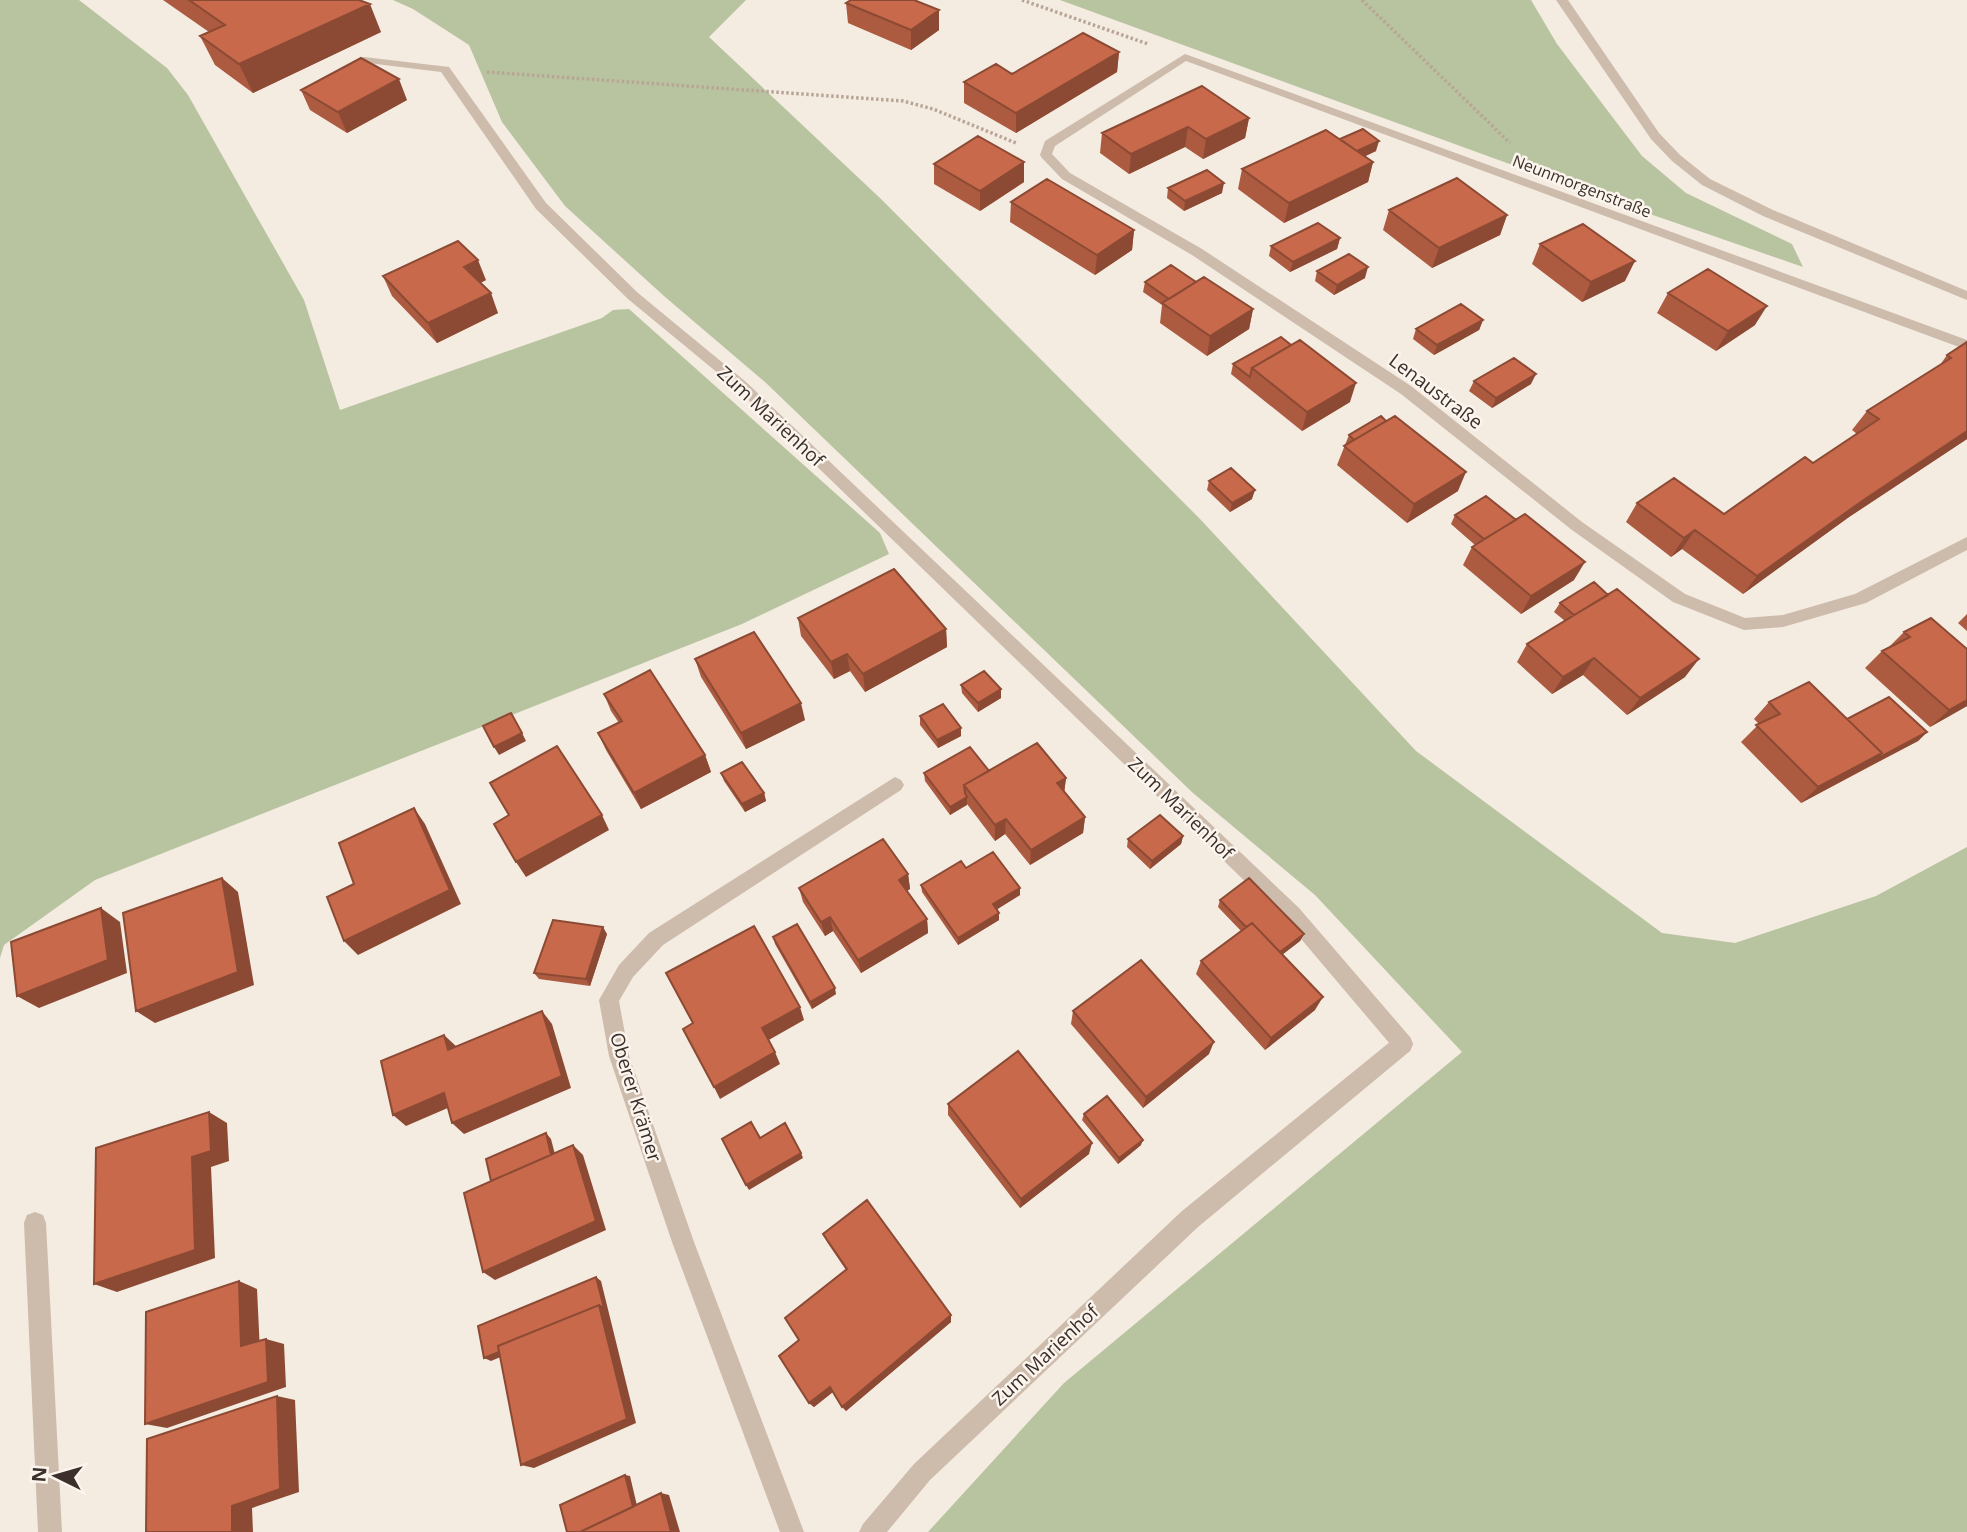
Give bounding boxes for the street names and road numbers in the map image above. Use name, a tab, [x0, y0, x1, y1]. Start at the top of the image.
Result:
street label: Neunmorgenstraße	[1510, 149, 1654, 223]
street label: Lenaustraße	[1384, 347, 1488, 435]
street label: Zum Marienhof	[712, 360, 831, 473]
street label: Zum Marienhof	[1123, 751, 1240, 866]
street label: Oberer Krämer	[604, 1029, 668, 1165]
street label: Zum Marienhof	[986, 1298, 1105, 1411]

